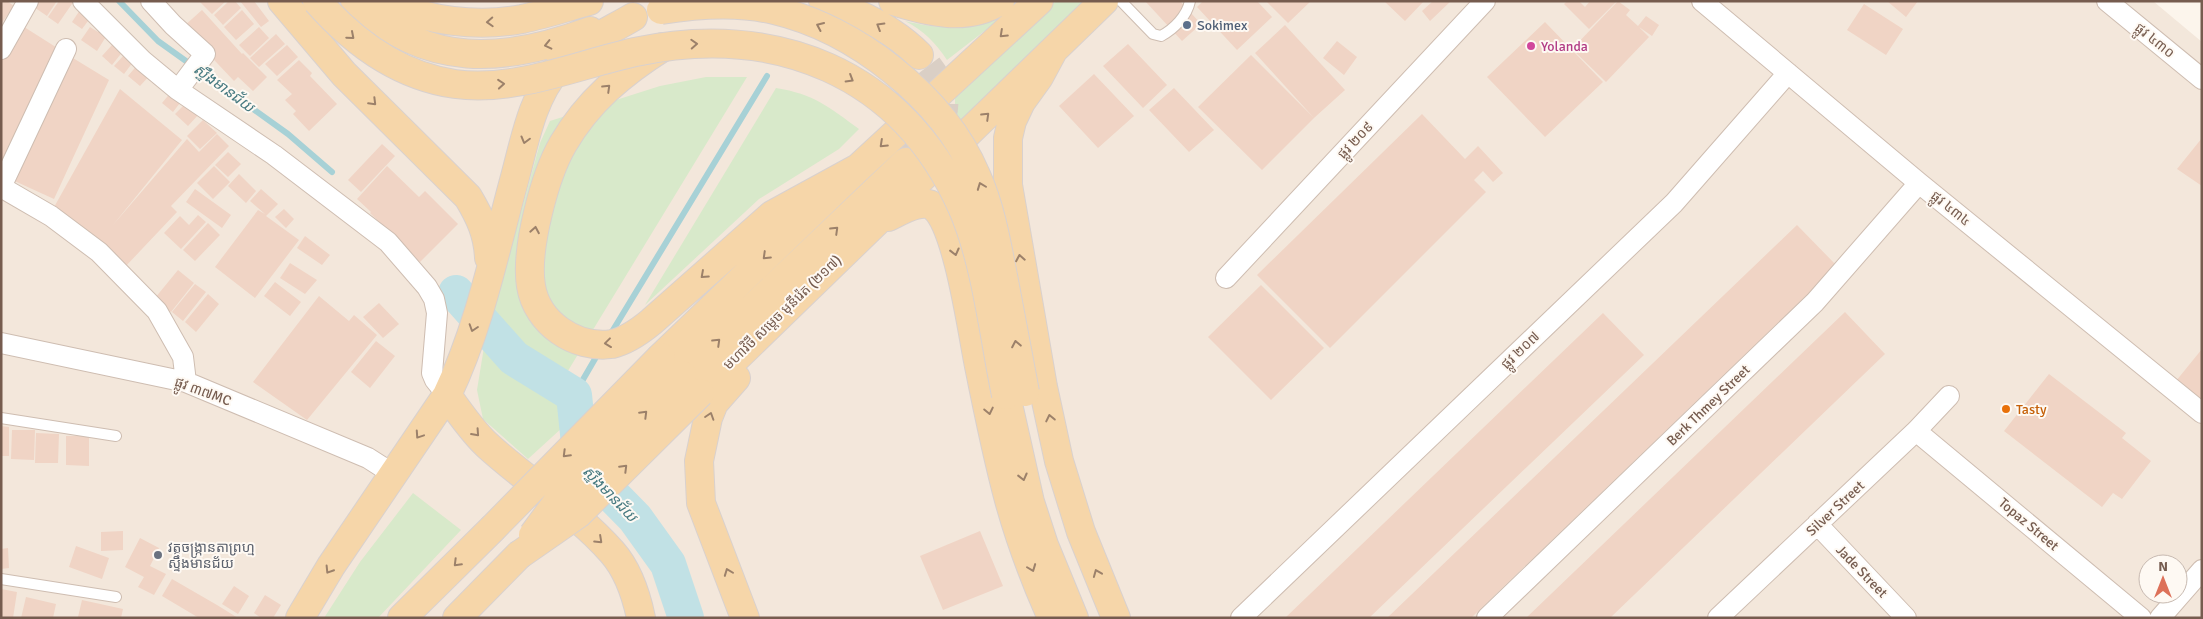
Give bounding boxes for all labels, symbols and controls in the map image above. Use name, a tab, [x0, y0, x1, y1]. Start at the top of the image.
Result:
one-way arrow	[486, 16, 494, 27]
place label: Sokimex	[1197, 17, 1248, 34]
marker: Sokimex	[1181, 19, 1193, 31]
street label: ផ្លូវ ៤៣០	[2129, 19, 2178, 64]
one-way arrow	[816, 22, 825, 33]
one-way arrow	[876, 23, 885, 32]
one-way arrow	[999, 28, 1008, 37]
one-way arrow	[346, 30, 355, 39]
one-way arrow	[690, 38, 698, 49]
place label: Yolanda	[1541, 38, 1588, 55]
one-way arrow	[543, 39, 552, 50]
marker: Yolanda	[1525, 40, 1537, 52]
water label: ស្ទឹងមានជ័យ	[190, 60, 260, 117]
one-way arrow	[844, 73, 853, 83]
one-way arrow	[498, 79, 506, 90]
one-way arrow	[601, 85, 610, 94]
one-way arrow	[368, 97, 377, 106]
one-way arrow	[981, 112, 990, 121]
street label: ផ្លូវ ២០៩	[1334, 118, 1379, 165]
one-way arrow	[520, 135, 531, 144]
one-way arrow	[880, 138, 889, 147]
one-way arrow	[976, 182, 987, 191]
street label: ផ្លូវ ៤៣៤	[1925, 187, 1974, 232]
one-way arrow	[530, 226, 540, 235]
one-way arrow	[829, 227, 838, 236]
one-way arrow	[949, 248, 960, 257]
one-way arrow	[762, 250, 771, 259]
street label: មហាវិថី សម្តេច មុនីរ៉េត (២១៧)	[719, 251, 845, 373]
one-way arrow	[1016, 254, 1026, 262]
one-way arrow	[701, 269, 710, 278]
one-way arrow	[469, 323, 479, 331]
street label: ផ្លូវ ២០៧	[1498, 328, 1545, 375]
one-way arrow	[604, 337, 612, 348]
one-way arrow	[711, 339, 720, 348]
one-way arrow	[1011, 340, 1022, 349]
street label: Berk Thmey Street	[1663, 361, 1754, 449]
street label: ផ្លូវ ៣៧MC	[171, 373, 234, 413]
place label: Tasty	[2016, 401, 2047, 418]
marker: Tasty	[2000, 403, 2012, 415]
one-way arrow	[983, 407, 993, 416]
one-way arrow	[638, 410, 647, 419]
one-way arrow	[704, 412, 714, 421]
one-way arrow	[1045, 413, 1056, 422]
one-way arrow	[470, 428, 479, 437]
one-way arrow	[416, 429, 425, 439]
one-way arrow	[562, 448, 571, 457]
water label: ស្ទឹងមានជ័យ	[579, 462, 643, 527]
one-way arrow	[618, 465, 627, 474]
one-way arrow	[1018, 473, 1028, 481]
street label: Silver Street	[1803, 477, 1868, 540]
street label: Topaz Street	[1995, 494, 2062, 555]
one-way arrow	[593, 534, 602, 543]
place label: វត្តចង្ក្រានតាព្រហ្ម ស្ទឹងមានជ័យ	[168, 539, 255, 572]
street label: Jade Street	[1832, 541, 1891, 601]
marker: វត្តចង្ក្រានតាព្រហ្ម ស្ទឹងមានជ័យ	[152, 549, 164, 561]
north arrow	[2138, 554, 2188, 604]
one-way arrow	[454, 557, 463, 566]
text: N	[2158, 558, 2168, 575]
one-way arrow	[1026, 563, 1036, 572]
one-way arrow	[326, 564, 335, 574]
one-way arrow	[723, 568, 734, 577]
one-way arrow	[1093, 569, 1104, 578]

